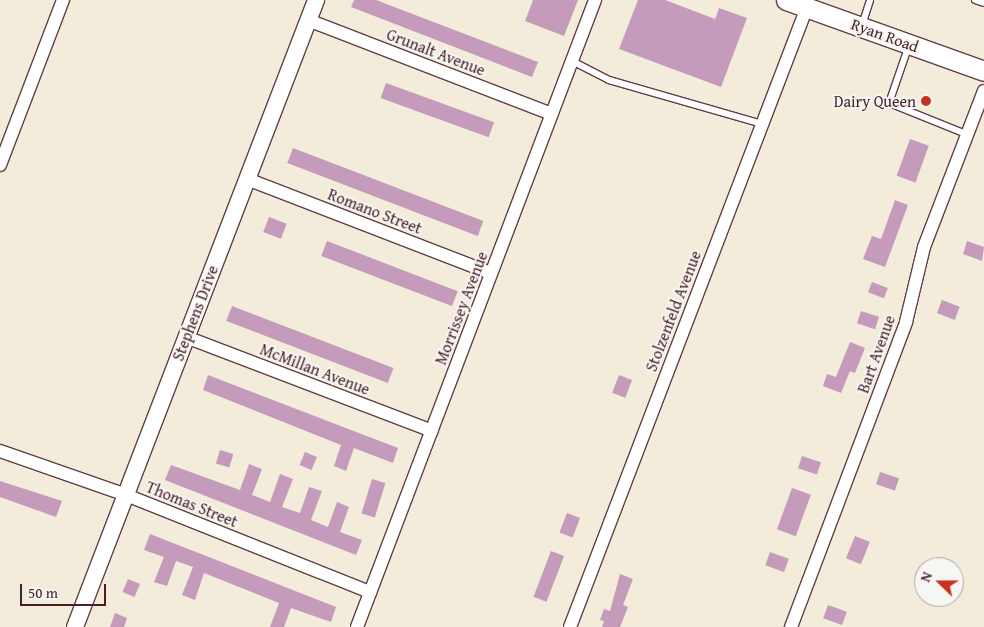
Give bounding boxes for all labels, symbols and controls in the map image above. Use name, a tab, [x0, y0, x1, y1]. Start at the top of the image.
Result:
street label: Ryan Road	[849, 14, 921, 56]
street label: Grunalt Avenue	[384, 24, 488, 80]
place label: Dairy Queen	[834, 91, 916, 111]
marker: Dairy Queen	[920, 95, 932, 107]
street label: Romano Street	[325, 184, 425, 238]
street label: Stolzenfeld Avenue	[641, 248, 705, 374]
street label: Morrissey Avenue	[431, 249, 491, 367]
street label: Stephens Drive	[168, 262, 222, 364]
street label: Bart Avenue	[853, 312, 899, 396]
street label: McMillan Avenue	[257, 339, 373, 399]
street label: Thomas Street	[143, 477, 241, 531]
north arrow	[914, 557, 964, 607]
text: N	[915, 569, 937, 585]
scale bar	[22, 574, 109, 606]
text: 50 m	[28, 582, 58, 603]

